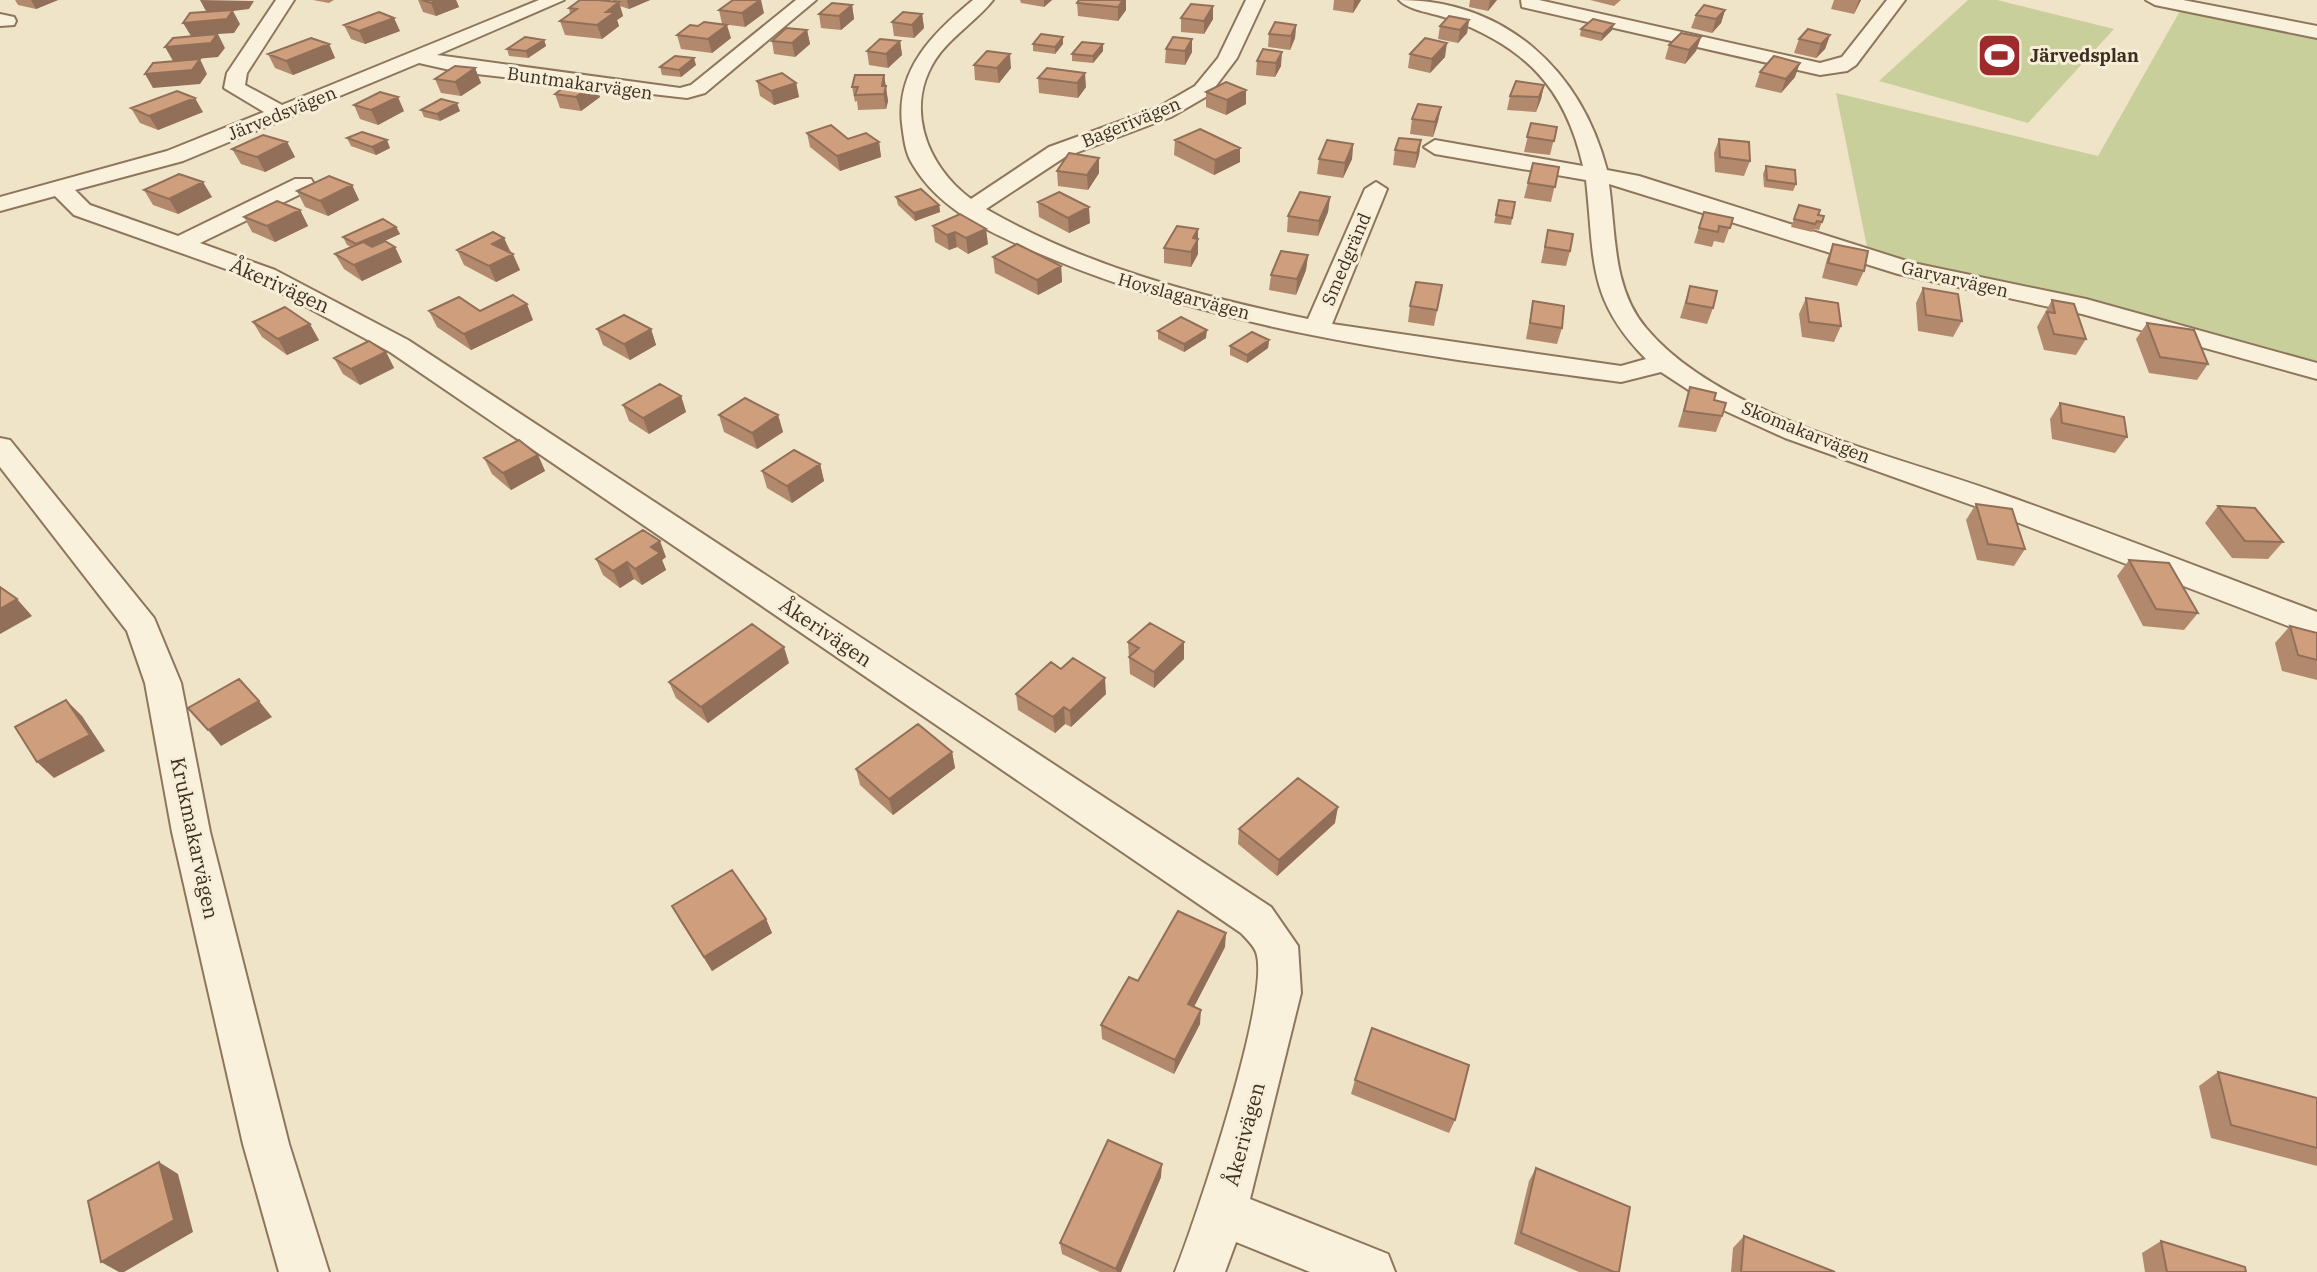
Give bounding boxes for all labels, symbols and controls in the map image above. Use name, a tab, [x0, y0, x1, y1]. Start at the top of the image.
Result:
sports icon: Järvedsplan	[1975, 31, 2023, 79]
place label: Järvedsplan	[2030, 44, 2139, 67]
street label: Buntmakarvägen	[506, 61, 654, 105]
street label: Järvedsvägen	[224, 81, 340, 145]
street label: Bagerivägen	[1078, 92, 1184, 152]
street label: Smedgränd	[1316, 209, 1376, 309]
street label: Åkerivägen	[226, 251, 334, 319]
street label: Garvarvägen	[1899, 256, 2011, 302]
street label: Hovslagarvägen	[1115, 267, 1253, 325]
street label: Skomakarvägen	[1738, 396, 1874, 468]
street label: Åkerivägen	[774, 591, 878, 673]
street label: Krukmakarvägen	[165, 755, 225, 922]
street label: Åkerivägen	[1217, 1079, 1271, 1189]

